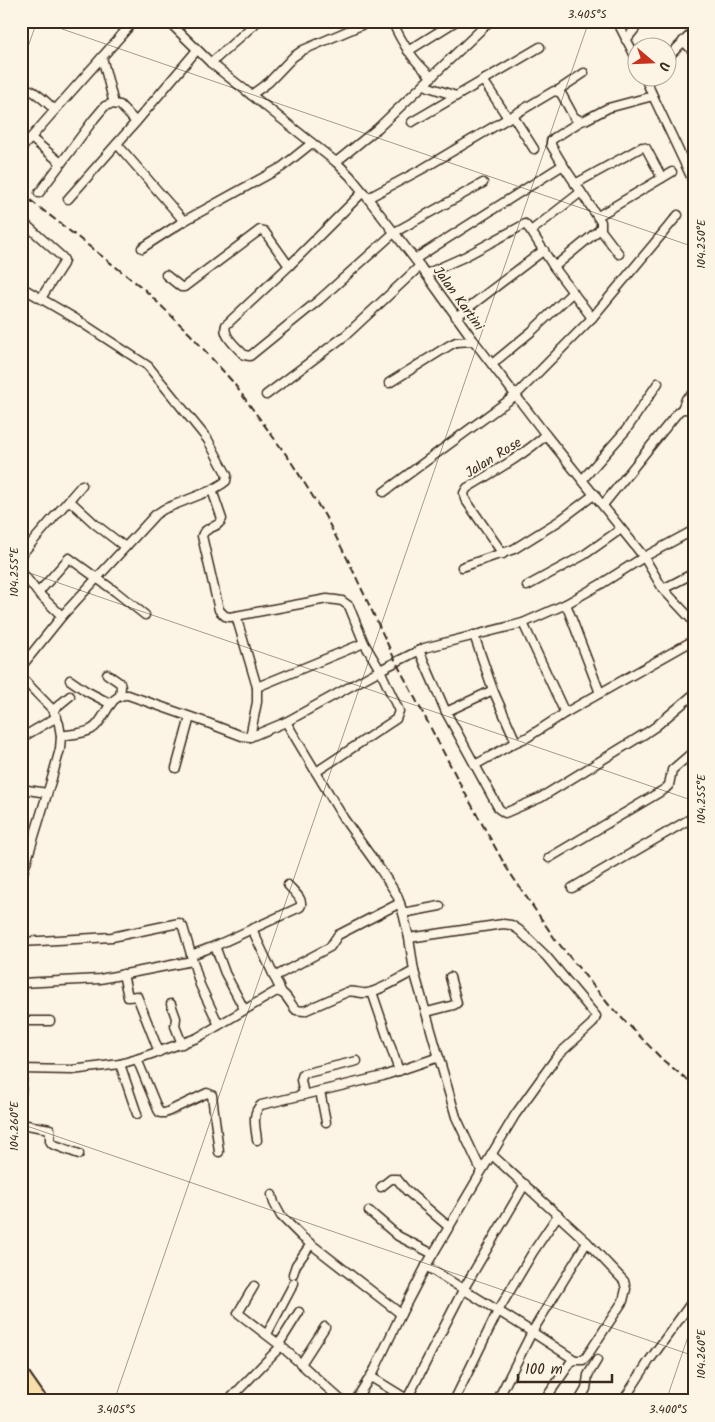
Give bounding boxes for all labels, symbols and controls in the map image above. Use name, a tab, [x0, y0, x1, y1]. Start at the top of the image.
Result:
text: 3.405°S	[567, 5, 607, 24]
north arrow	[628, 38, 678, 88]
text: U	[651, 58, 675, 74]
text: 104.250°E	[692, 218, 711, 269]
street label: Jalan Kartini	[427, 262, 490, 336]
street label: Jalan Rose	[461, 431, 527, 484]
text: 104.255°E	[5, 546, 24, 597]
text: 104.255°E	[692, 773, 711, 824]
text: 104.260°E	[5, 1100, 24, 1151]
text: 104.260°E	[692, 1328, 711, 1379]
scale bar	[518, 1352, 611, 1384]
text: 100 m	[525, 1358, 563, 1382]
text: 3.405°S	[96, 1400, 136, 1419]
text: 3.400°S	[649, 1400, 688, 1419]

